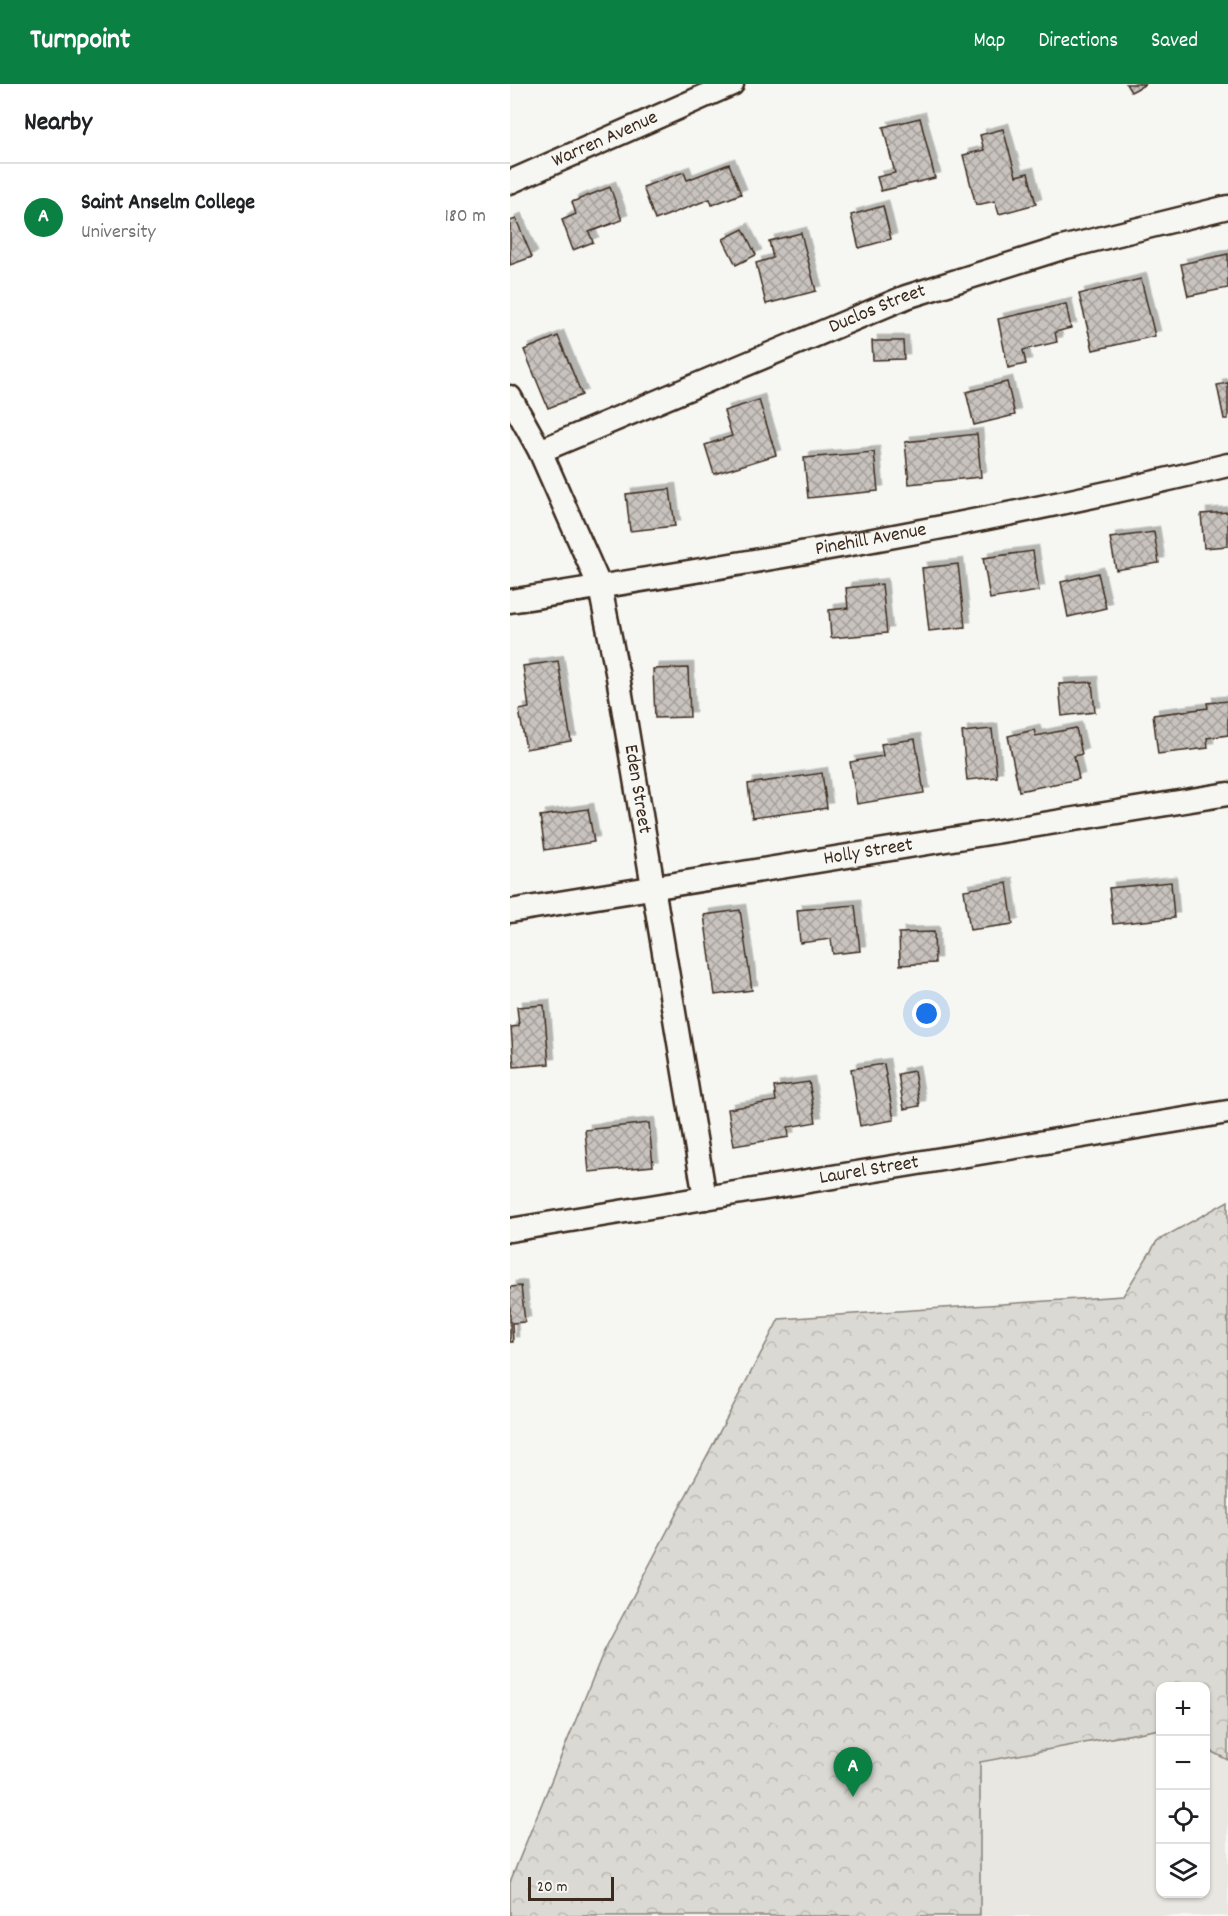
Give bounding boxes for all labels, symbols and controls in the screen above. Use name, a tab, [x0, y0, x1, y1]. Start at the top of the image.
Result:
text: Turnpoint	[30, 22, 130, 62]
text: Map	[974, 27, 1005, 57]
text: Directions	[1038, 27, 1118, 57]
text: Saved	[1151, 27, 1198, 57]
street label: Warren Avenue	[548, 104, 663, 176]
text: Nearby	[24, 105, 92, 142]
text: Saint Anselm College	[81, 188, 255, 219]
text: A	[38, 203, 49, 231]
text: 180 m	[444, 203, 486, 231]
text: University	[81, 219, 156, 247]
street label: Duclos Street	[825, 278, 929, 342]
street label: Pinehill Avenue	[813, 516, 929, 564]
street label: Eden Street	[616, 743, 658, 836]
street label: Holly Street	[822, 832, 915, 874]
your location	[912, 999, 941, 1028]
street label: Laurel Street	[817, 1149, 921, 1193]
map controls	[1156, 1682, 1210, 1898]
button: +	[1156, 1682, 1210, 1736]
button: −	[1156, 1736, 1210, 1790]
pin: A	[834, 1748, 872, 1797]
button: locate	[1156, 1790, 1210, 1844]
button: layers	[1156, 1844, 1210, 1898]
scale bar	[528, 1874, 614, 1902]
text: 20 m	[537, 1876, 567, 1899]

